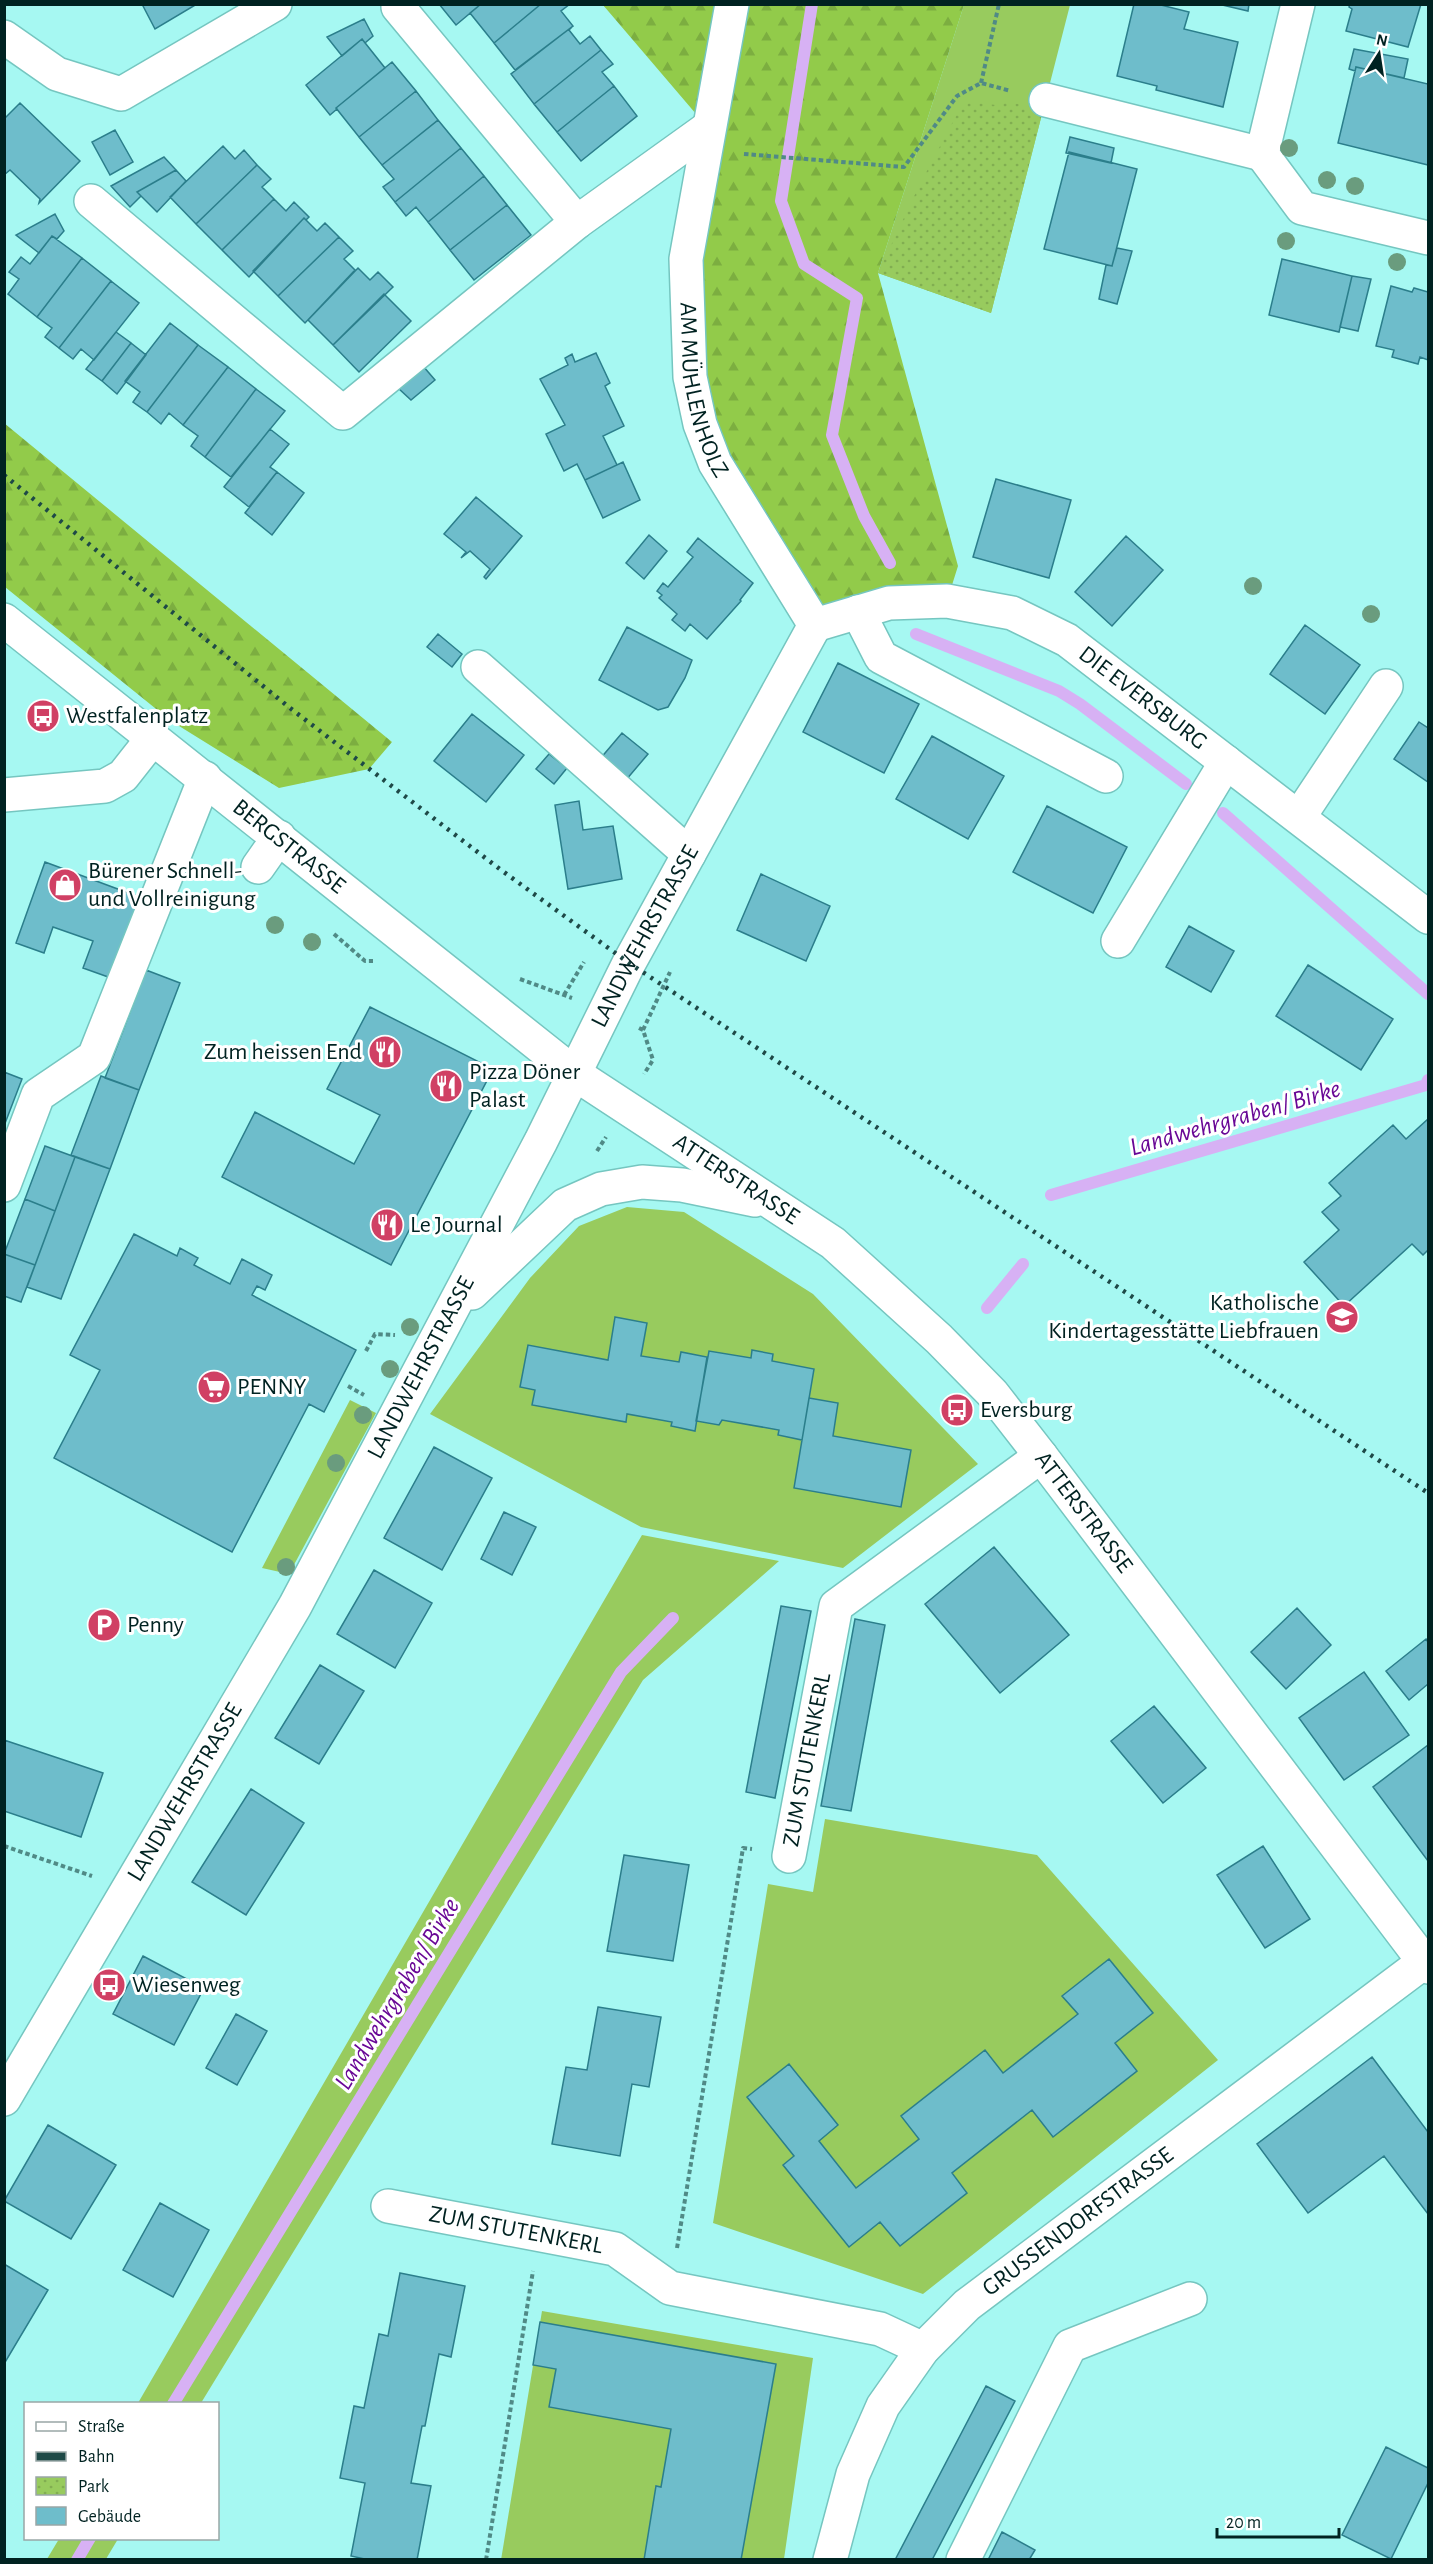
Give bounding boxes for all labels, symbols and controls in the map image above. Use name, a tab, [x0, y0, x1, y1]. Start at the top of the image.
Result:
north arrow	[1349, 24, 1409, 84]
text: N	[1375, 31, 1389, 49]
street label: AM MÜHLENHOLZ	[675, 302, 733, 482]
street label: DIE EVERSBURG	[1074, 642, 1211, 755]
bus stop icon: Westfalenplatz	[25, 698, 61, 734]
place label: Westfalenplatz	[66, 704, 208, 728]
street label: BERGSTRASSE	[228, 795, 350, 899]
street label: LANDWEHRSTRASSE	[587, 841, 703, 1031]
place label: Bürener Schnell- und Vollreinigung	[88, 859, 256, 911]
shop icon: Bürener Schnell- und Vollreinigung	[47, 867, 83, 903]
restaurant icon: Zum heissen End	[367, 1034, 403, 1070]
place label: Zum heissen End	[204, 1040, 362, 1064]
place label: Pizza Döner Palast	[469, 1060, 581, 1112]
restaurant icon: Pizza Döner Palast	[428, 1068, 464, 1104]
water label: Landwehrgraben/ Birke	[1127, 1075, 1344, 1161]
street label: ATTERSTRASSE	[669, 1130, 804, 1230]
restaurant icon: Le Journal	[369, 1207, 405, 1243]
place label: Le Journal	[410, 1213, 503, 1237]
street label: LANDWEHRSTRASSE	[363, 1272, 479, 1463]
place label: Katholische Kindertagesstätte Liebfrauen	[1048, 1291, 1319, 1343]
school or university icon: Katholische Kindertagesstätte Liebfrauen	[1324, 1299, 1360, 1335]
supermarket icon: PENNY	[196, 1369, 232, 1405]
place label: PENNY	[237, 1375, 307, 1399]
bus stop icon: Eversburg	[939, 1392, 975, 1428]
place label: Eversburg	[980, 1398, 1072, 1422]
street label: ATTERSTRASSE	[1030, 1447, 1137, 1578]
parking icon: Penny	[86, 1607, 122, 1643]
place label: Penny	[127, 1613, 184, 1637]
street label: ZUM STUTENKERL	[779, 1671, 835, 1848]
street label: LANDWEHRSTRASSE	[123, 1699, 247, 1886]
water label: Landwehrgraben/ Birke	[330, 1894, 464, 2094]
bus stop icon: Wiesenweg	[91, 1967, 127, 2003]
place label: Wiesenweg	[132, 1973, 241, 1997]
street label: GRUSSENDORFSTRASSE	[978, 2142, 1178, 2301]
street label: ZUM STUTENKERL	[427, 2202, 605, 2258]
legend	[24, 2402, 219, 2540]
text: Straße	[78, 2418, 124, 2436]
text: Bahn	[78, 2448, 114, 2466]
text: Park	[78, 2478, 110, 2496]
scale bar	[1217, 2501, 1338, 2539]
text: Gebäude	[78, 2508, 141, 2526]
text: 20 m	[1226, 2514, 1261, 2532]

